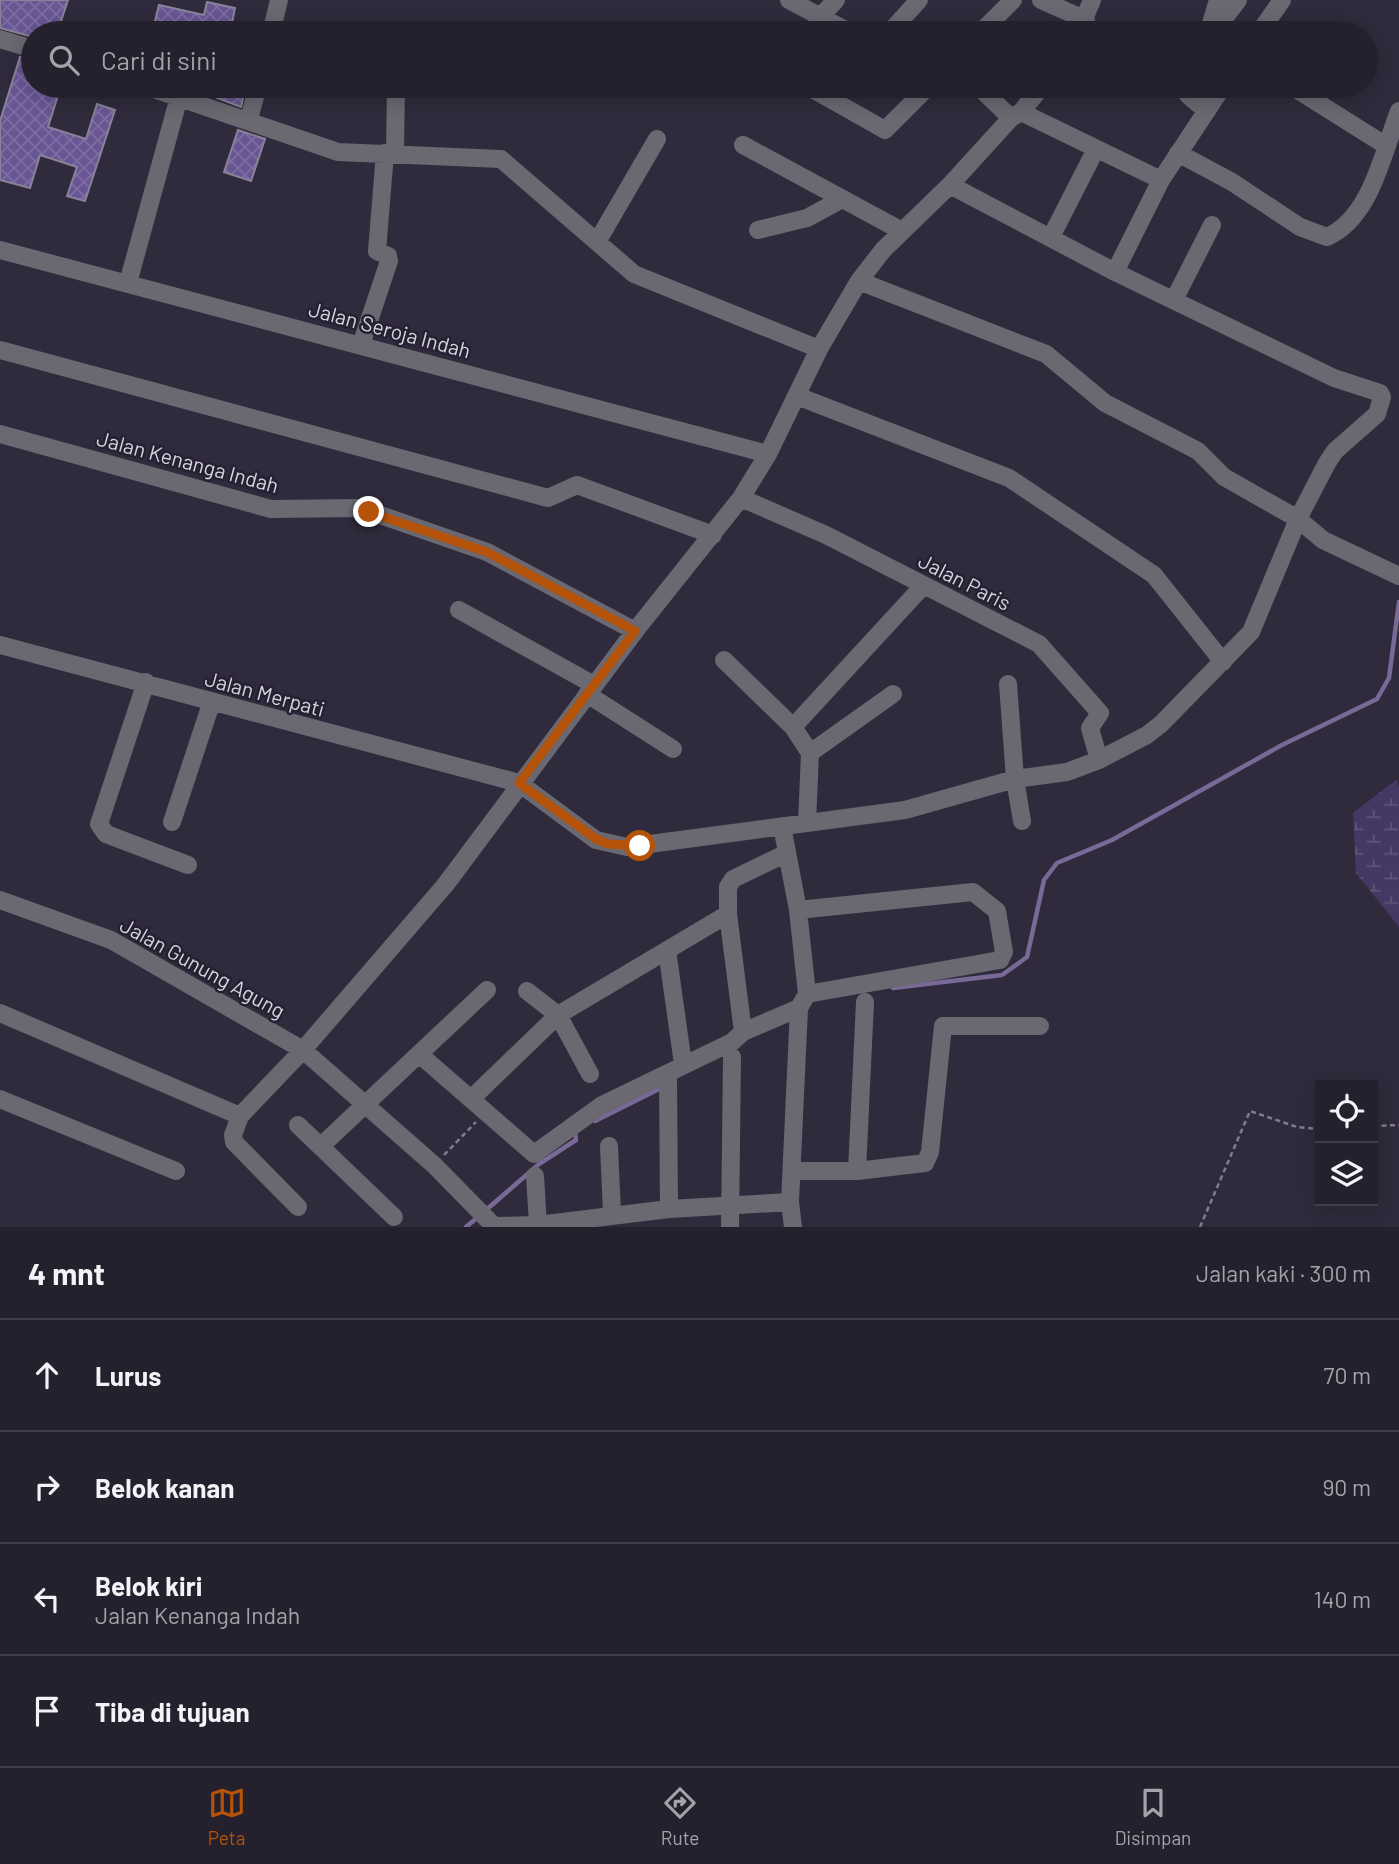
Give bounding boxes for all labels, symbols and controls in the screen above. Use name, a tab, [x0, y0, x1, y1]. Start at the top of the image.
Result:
search box	[21, 21, 1378, 98]
icon: search	[45, 41, 83, 79]
text: Cari di sini	[101, 44, 217, 75]
street label: Jalan Seroja Indah	[306, 295, 474, 363]
street label: Jalan Kenanga Indah	[94, 425, 282, 497]
route end	[353, 496, 384, 527]
street label: Jalan Paris	[915, 547, 1015, 615]
street label: Jalan Merpati	[202, 665, 328, 721]
route start	[624, 830, 655, 861]
street label: Jalan Gunung Agung	[116, 911, 290, 1023]
map controls	[1315, 1080, 1378, 1206]
button: locate	[1315, 1080, 1378, 1143]
button: layers	[1315, 1143, 1378, 1206]
text: 4 mnt	[28, 1255, 105, 1291]
text: Jalan kaki · 300 m	[1196, 1259, 1371, 1287]
icon: ahead	[28, 1356, 66, 1394]
text: Lurus	[95, 1360, 161, 1391]
text: 70 m	[1324, 1361, 1371, 1389]
icon: right	[28, 1468, 66, 1506]
text: Belok kanan	[95, 1472, 234, 1503]
text: 90 m	[1322, 1473, 1371, 1501]
text: Belok kiri	[95, 1570, 202, 1601]
icon: left	[28, 1580, 66, 1618]
text: 140 m	[1314, 1585, 1371, 1613]
text: Jalan Kenanga Indah	[95, 1601, 300, 1629]
icon: arrive	[28, 1692, 66, 1730]
text: Tiba di tujuan	[95, 1696, 250, 1727]
tab: Peta	[208, 1784, 246, 1849]
tab: Rute	[661, 1784, 699, 1849]
tab: Disimpan	[1115, 1784, 1191, 1849]

